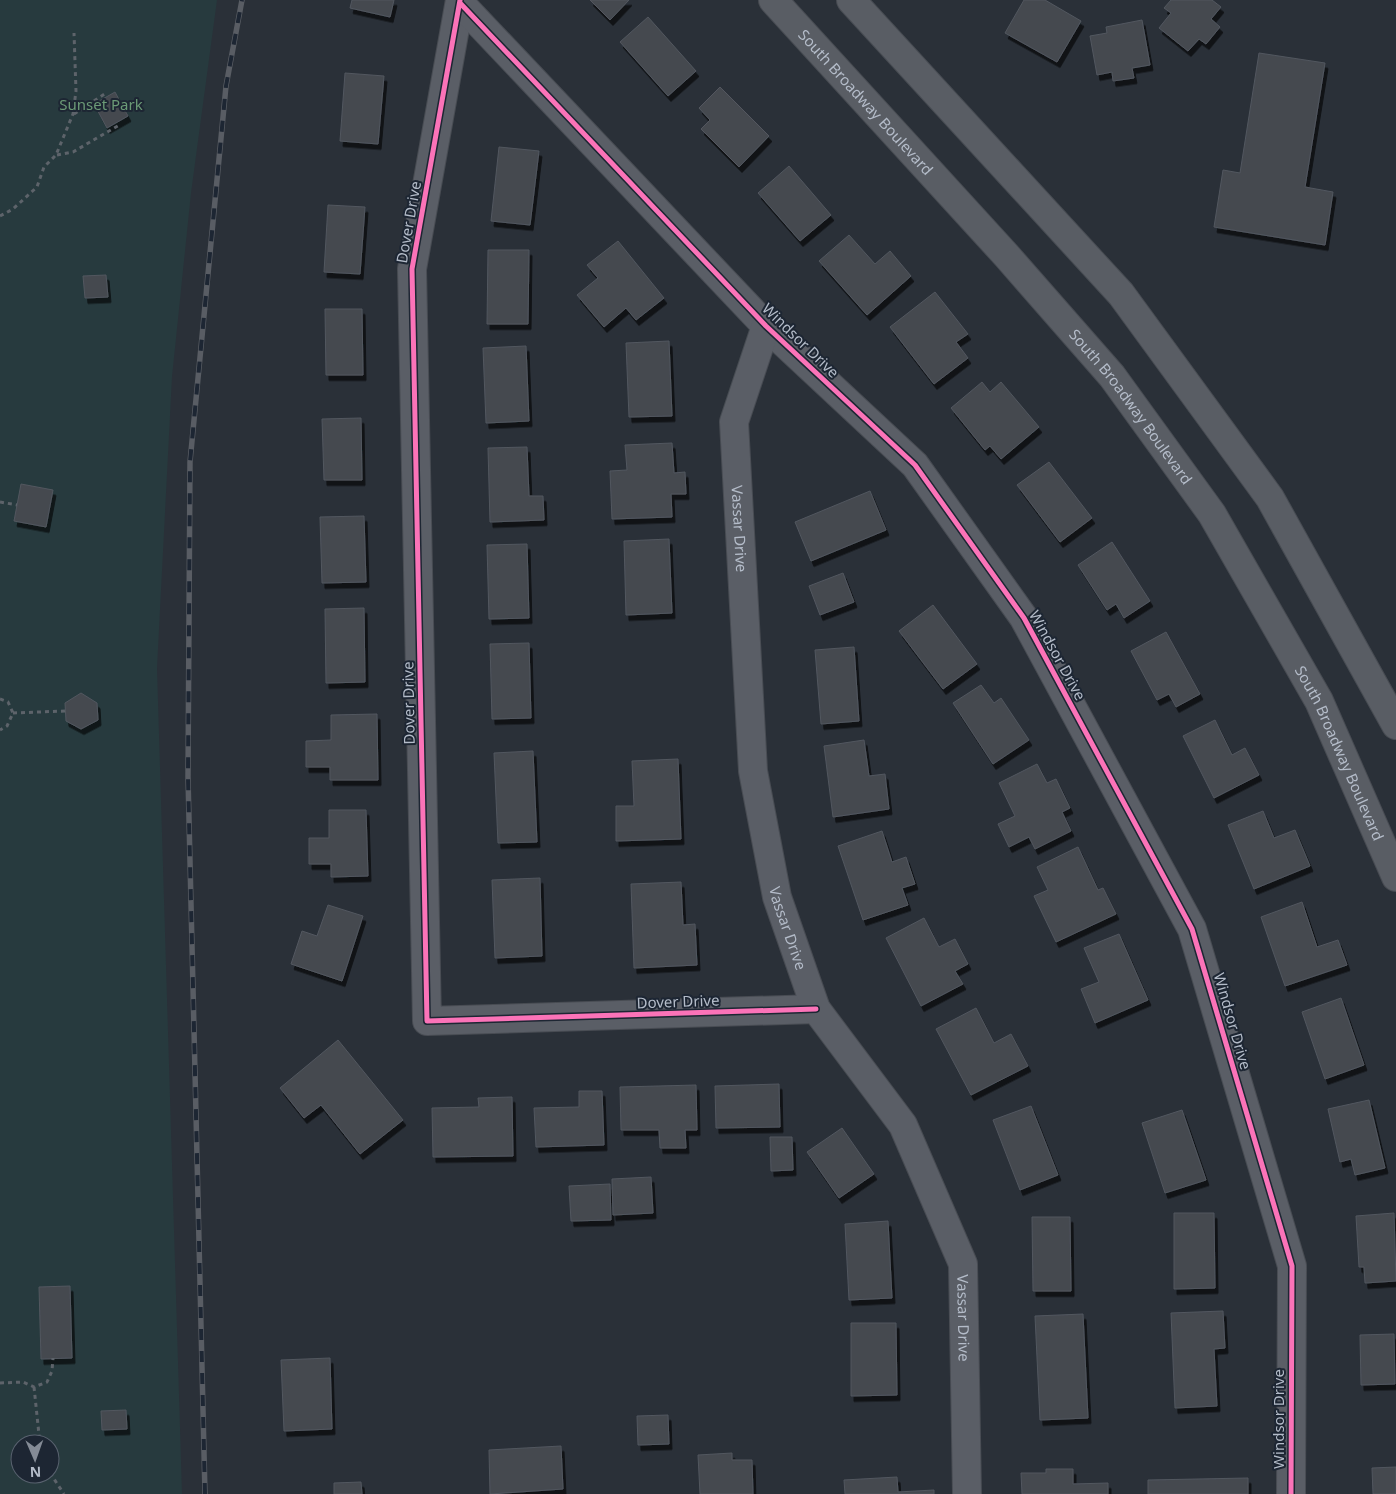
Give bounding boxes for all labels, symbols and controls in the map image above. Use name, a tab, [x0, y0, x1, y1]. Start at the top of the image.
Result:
street label: South Broadway Boulevard	[794, 25, 938, 179]
park label: Sunset Park	[59, 94, 143, 114]
street label: Dover Drive	[391, 179, 425, 265]
street label: Windsor Drive	[758, 298, 844, 382]
street label: South Broadway Boulevard	[1065, 325, 1197, 488]
street label: Vassar Drive	[727, 485, 752, 573]
street label: Windsor Drive	[1025, 607, 1091, 703]
street label: Dover Drive	[397, 661, 419, 745]
street label: South Broadway Boulevard	[1291, 662, 1389, 844]
street label: Vassar Drive	[765, 885, 812, 973]
street label: Windsor Drive	[1210, 970, 1256, 1072]
street label: Dover Drive	[636, 990, 720, 1012]
street label: Vassar Drive	[953, 1274, 975, 1362]
street label: Windsor Drive	[1268, 1369, 1288, 1469]
north arrow	[10, 1434, 60, 1484]
text: N	[29, 1463, 41, 1482]

